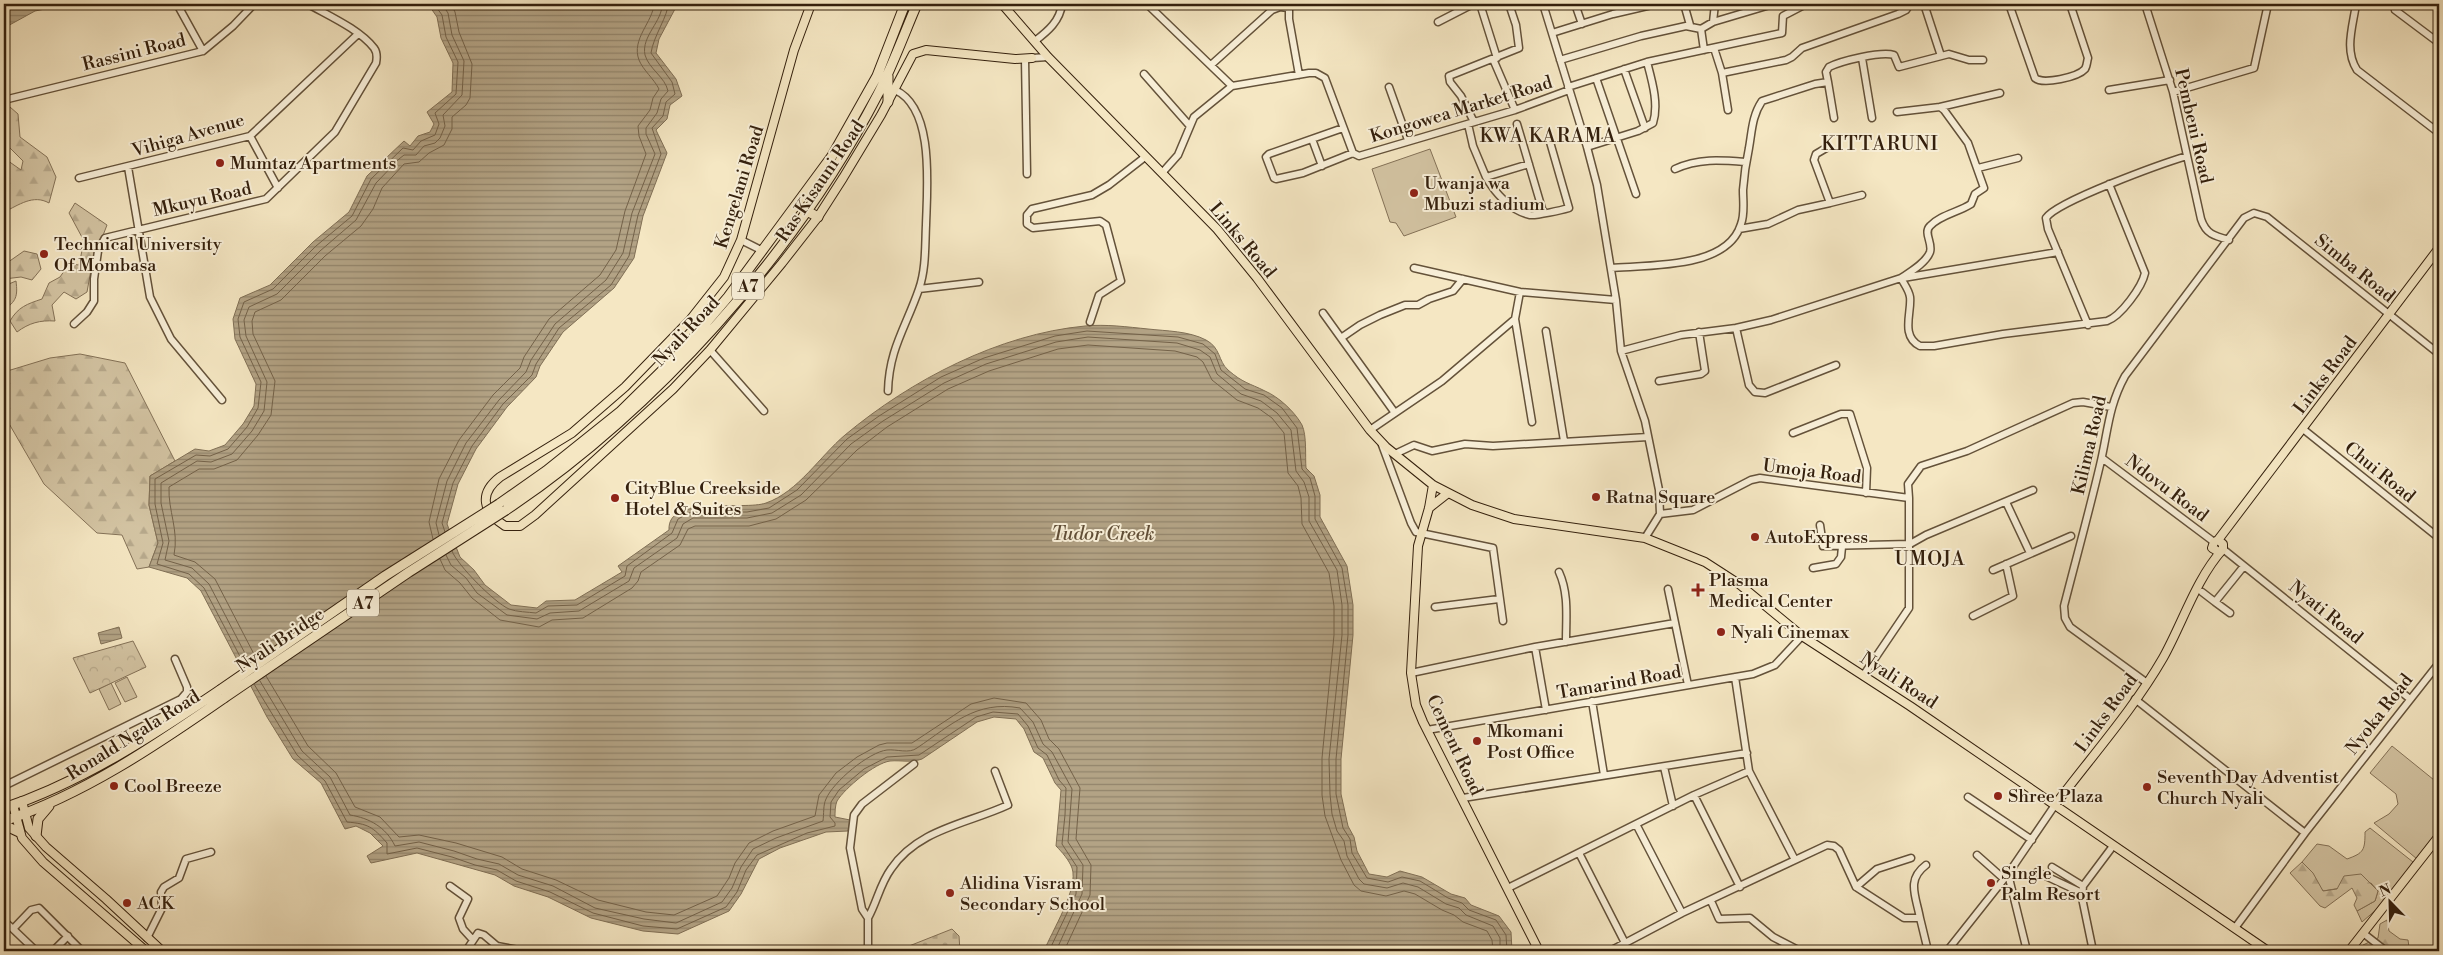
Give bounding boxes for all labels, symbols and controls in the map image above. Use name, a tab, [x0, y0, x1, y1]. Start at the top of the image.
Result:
street label: Rassini Road	[80, 28, 189, 76]
street label: Pembeni Road	[2169, 66, 2218, 187]
street label: Kongowea Market Road	[1367, 70, 1556, 148]
street label: Vihiga Avenue	[128, 108, 247, 163]
street label: Ras Kisauni Road	[771, 115, 870, 247]
street label: Kengelani Road	[710, 122, 769, 252]
district label: KWA KARAMA	[1479, 124, 1617, 148]
district label: KITTARUNI	[1821, 132, 1939, 156]
place label: Mumtaz Apartments	[230, 152, 397, 175]
marker: Mumtaz Apartments	[214, 157, 226, 169]
place label: Uwanja wa Mbuzi stadium	[1424, 172, 1545, 216]
street label: Mkuyu Road	[151, 177, 254, 222]
marker: Uwanja wa Mbuzi stadium	[1408, 187, 1420, 199]
street label: Links Road	[1204, 198, 1281, 284]
street label: Simba Road	[2310, 229, 2400, 308]
place label: Technical University Of Mombasa	[54, 233, 222, 277]
marker: Technical University Of Mombasa	[38, 248, 50, 260]
road number: A7	[732, 272, 764, 300]
street label: Nyali Road	[648, 291, 725, 371]
street label: Links Road	[2289, 331, 2363, 419]
street label: Kilima Road	[2067, 393, 2112, 497]
street label: Chui Road	[2340, 437, 2420, 508]
street label: Ndovu Road	[2121, 450, 2213, 528]
street label: Umoja Road	[1761, 454, 1863, 489]
place label: CityBlue Creekside Hotel & Suites	[625, 477, 781, 521]
place label: Ratna Square	[1606, 486, 1715, 509]
marker: Ratna Square	[1590, 491, 1602, 503]
marker: CityBlue Creekside Hotel & Suites	[609, 492, 621, 504]
water label: Tudor Creek	[1052, 522, 1155, 546]
place label: AutoExpress	[1764, 526, 1868, 549]
marker: AutoExpress	[1749, 531, 1761, 543]
district label: UMOJA	[1894, 547, 1966, 571]
place label: Plasma Medical Center	[1709, 569, 1833, 613]
street label: Nyati Road	[2284, 575, 2368, 650]
marker: Plasma Medical Center	[1691, 583, 1705, 597]
road number: A7	[347, 590, 379, 616]
street label: Nyali Bridge	[232, 603, 329, 678]
place label: Nyali Cinemax	[1731, 621, 1850, 644]
marker: Nyali Cinemax	[1715, 626, 1727, 638]
street label: Nyali Road	[1856, 647, 1942, 714]
street label: Tamarind Road	[1555, 660, 1684, 705]
street label: Links Road	[2070, 669, 2143, 757]
street label: Nyoka Road	[2341, 669, 2419, 759]
street label: Ronald Ngala Road	[62, 685, 205, 786]
street label: Cement Road	[1421, 691, 1488, 800]
place label: Mkomani Post Office	[1487, 720, 1575, 764]
marker: Mkomani Post Office	[1471, 735, 1483, 747]
place label: Seventh Day Adventist Church Nyali	[2157, 766, 2340, 810]
place label: Cool Breeze	[124, 775, 222, 798]
marker: Cool Breeze	[108, 780, 120, 792]
marker: Seventh Day Adventist Church Nyali	[2141, 781, 2153, 793]
place label: Shree Plaza	[2008, 785, 2104, 808]
marker: Shree Plaza	[1992, 790, 2004, 802]
place label: Single Palm Resort	[2001, 862, 2101, 906]
place label: Alidina Visram Secondary School	[959, 872, 1106, 916]
marker: Single Palm Resort	[1985, 877, 1997, 889]
north arrow	[2366, 878, 2416, 928]
text: N	[2377, 881, 2394, 901]
marker: Alidina Visram Secondary School	[944, 887, 956, 899]
place label: ACK	[136, 892, 176, 915]
marker: ACK	[121, 897, 133, 909]

